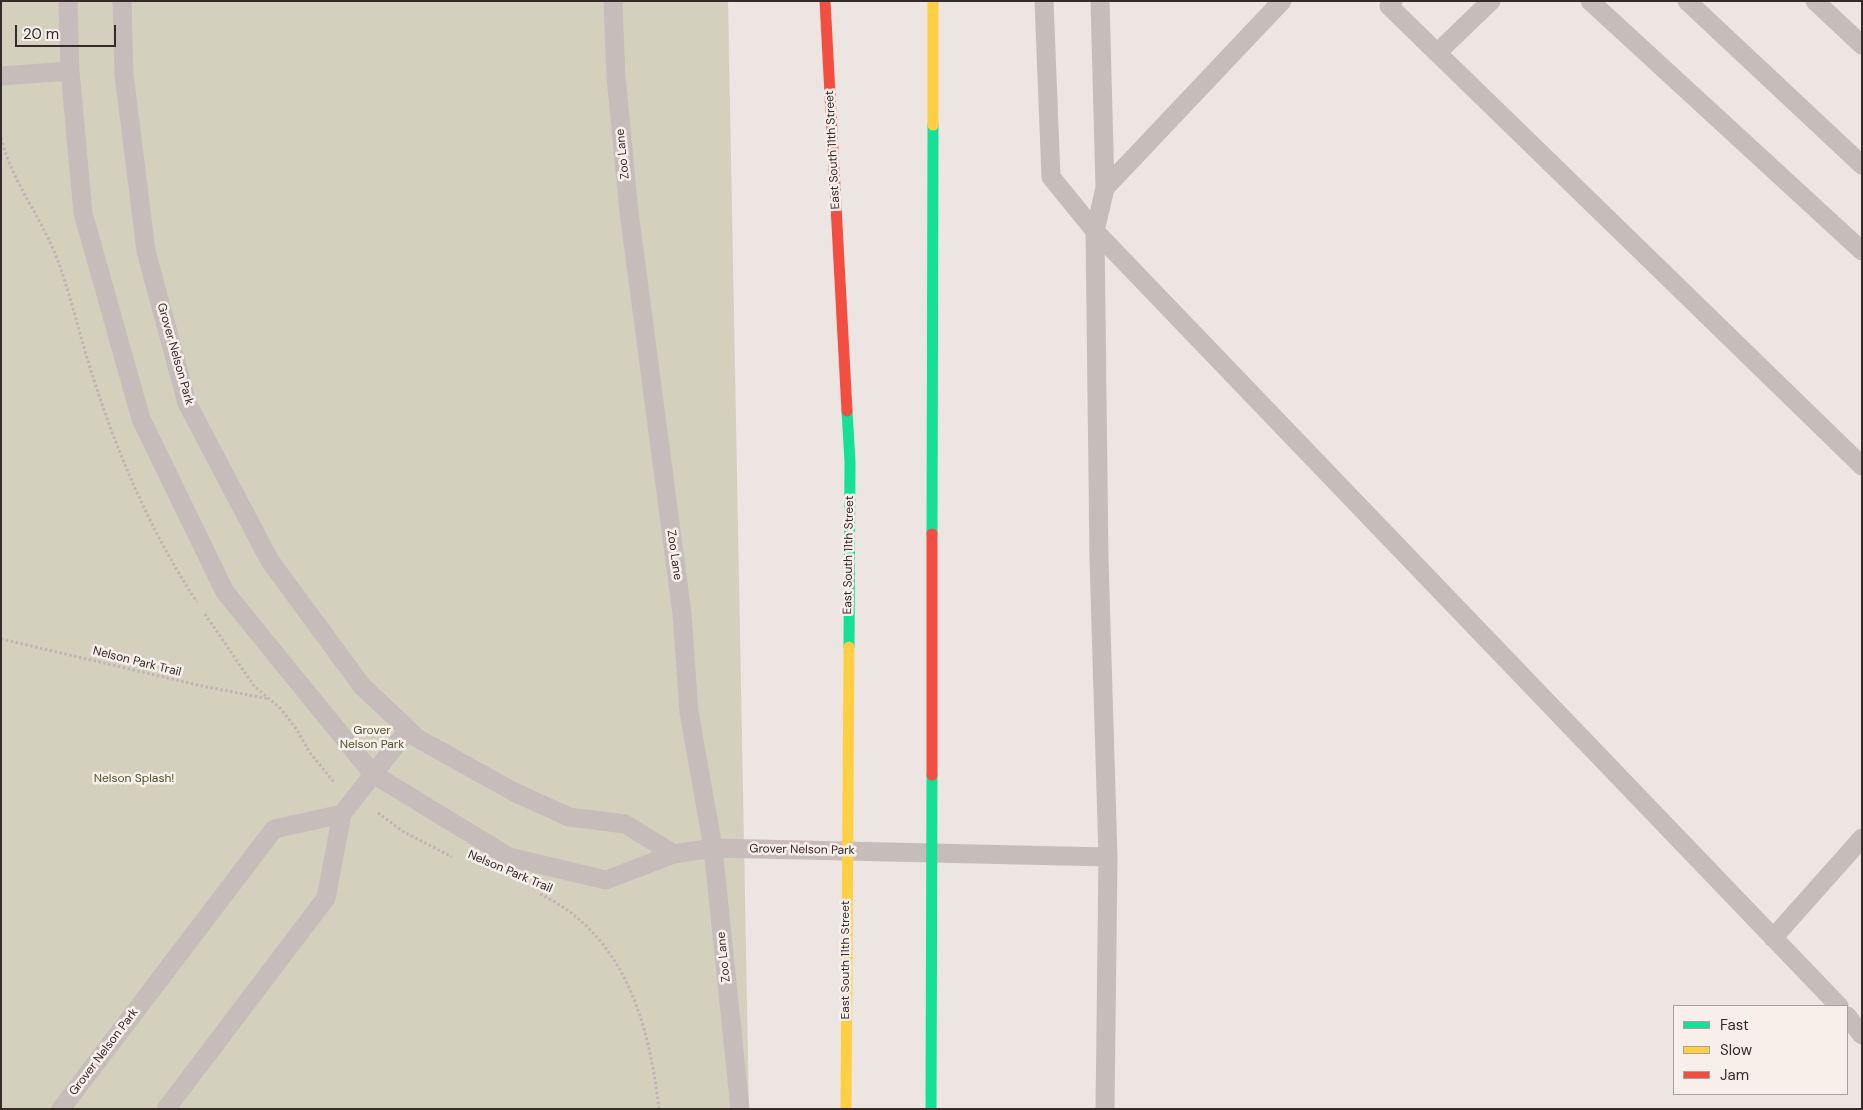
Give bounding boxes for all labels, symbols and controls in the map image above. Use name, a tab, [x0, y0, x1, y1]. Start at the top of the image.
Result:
scale bar	[18, 15, 119, 47]
text: 20 m	[23, 24, 59, 44]
street label: East South 11th Street	[823, 90, 843, 210]
street label: Zoo Lane	[613, 128, 633, 180]
street label: Grover Nelson Park	[154, 301, 196, 407]
street label: East South 11th Street	[841, 495, 857, 615]
street label: Zoo Lane	[663, 529, 685, 581]
street label: Nelson Park Trail	[91, 644, 183, 680]
park label: Grover Nelson Park	[340, 724, 404, 752]
park label: Nelson Splash!	[94, 772, 174, 786]
street label: Grover Nelson Park	[749, 842, 855, 858]
street label: Nelson Park Trail	[466, 848, 554, 896]
street label: East South 11th Street	[839, 900, 853, 1020]
street label: Zoo Lane	[714, 931, 734, 983]
legend	[1673, 1005, 1848, 1095]
street label: Grover Nelson Park	[67, 1006, 141, 1098]
text: Fast	[1720, 1015, 1749, 1035]
text: Slow	[1720, 1040, 1752, 1060]
text: Jam	[1720, 1065, 1749, 1085]

